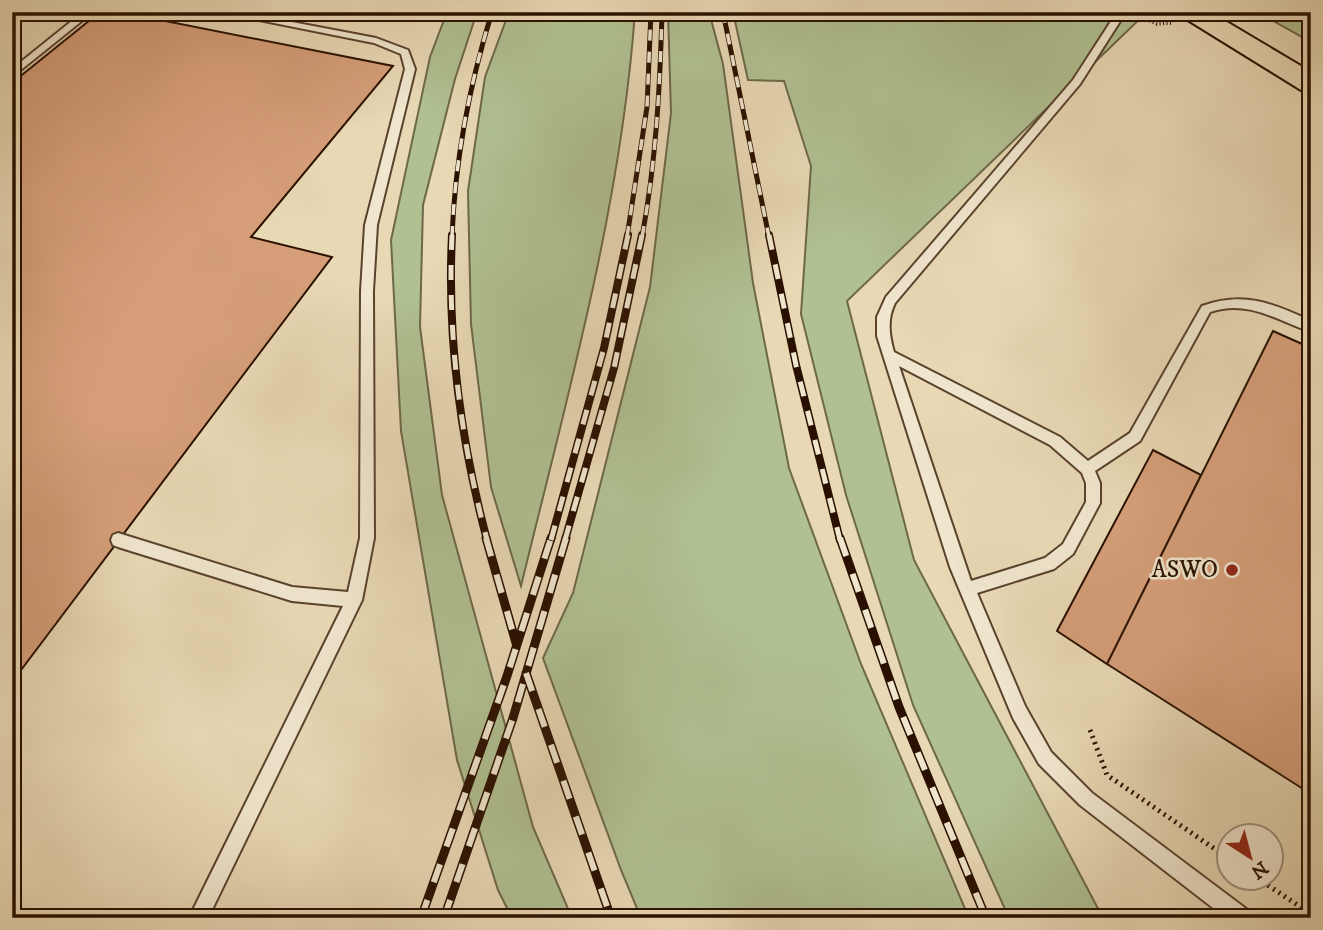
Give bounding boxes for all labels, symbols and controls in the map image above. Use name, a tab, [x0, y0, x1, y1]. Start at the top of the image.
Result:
place label: ASWO	[1151, 555, 1218, 585]
marker: ASWO	[1224, 562, 1240, 578]
north arrow	[1214, 822, 1284, 892]
text: N	[1246, 856, 1272, 884]

